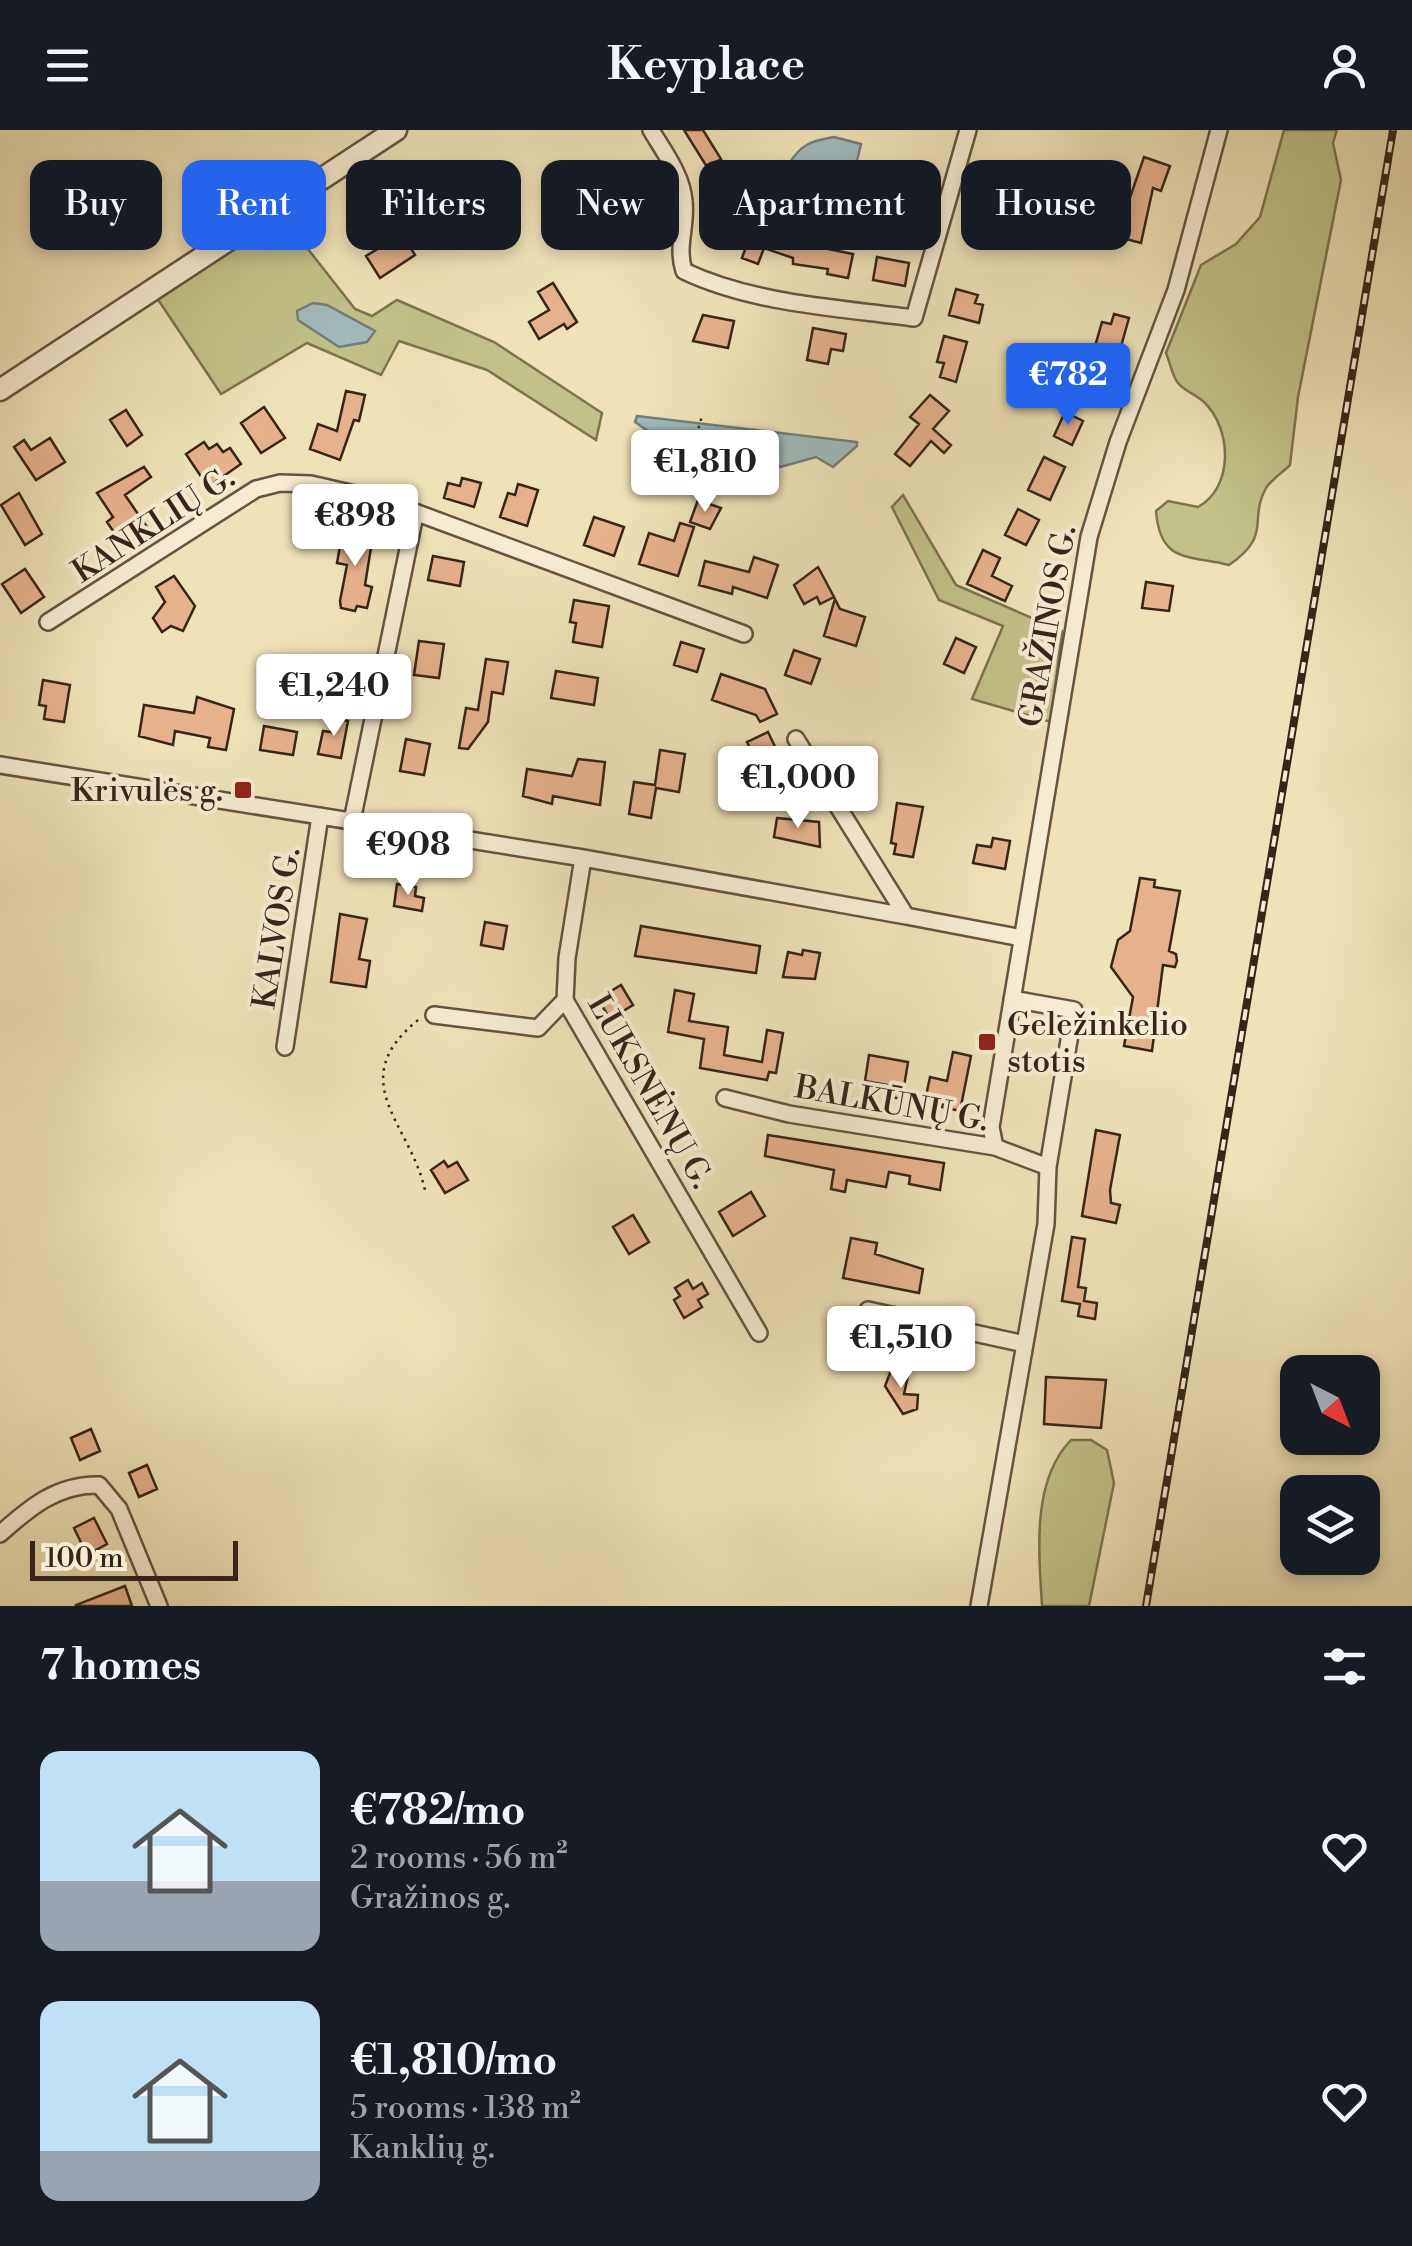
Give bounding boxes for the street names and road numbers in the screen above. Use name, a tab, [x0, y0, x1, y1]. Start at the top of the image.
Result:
street label: KANKLIŲ G.	[65, 458, 242, 592]
street label: GRAŽINOS G.	[1009, 522, 1085, 730]
street label: KALVOS G.	[244, 844, 310, 1012]
street label: LUKSNĖNŲ G.	[578, 987, 723, 1196]
street label: BALKŪNŲ G.	[791, 1066, 992, 1141]

